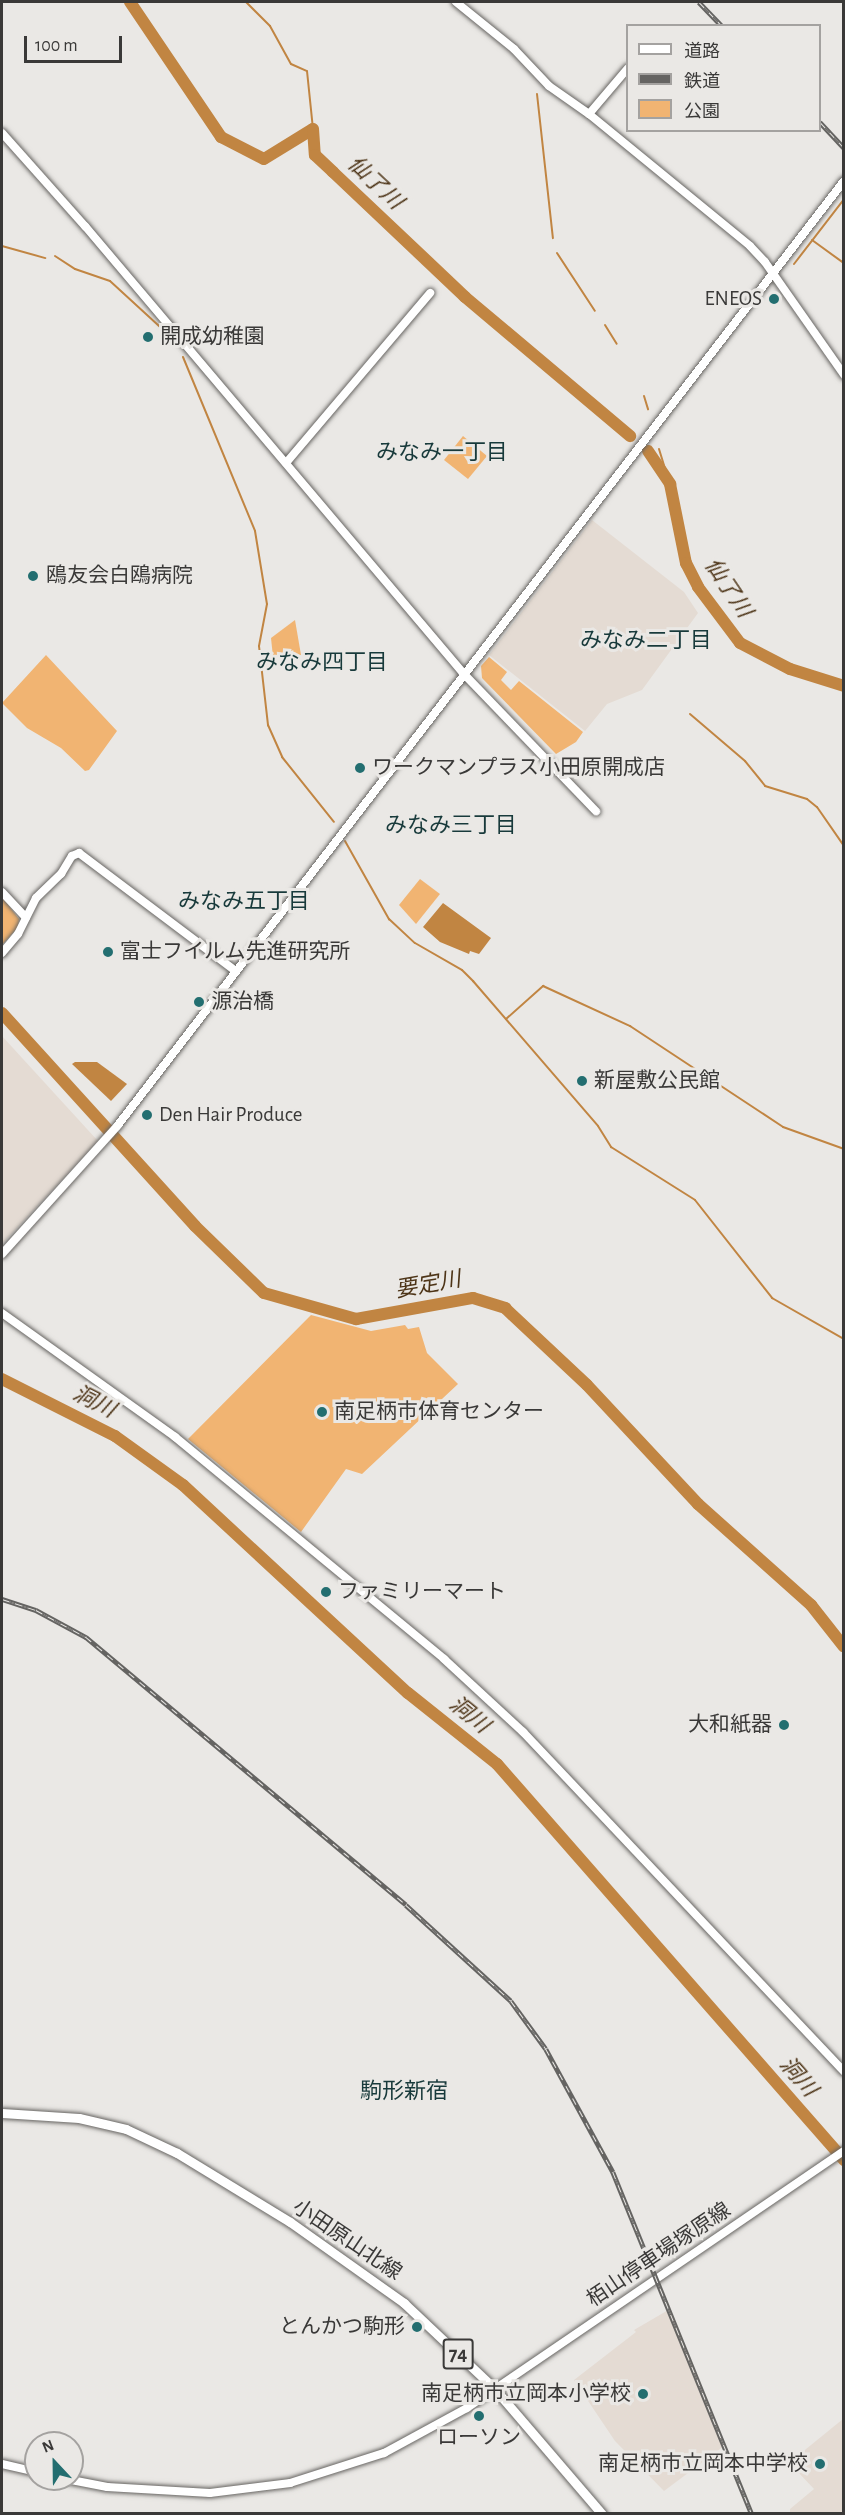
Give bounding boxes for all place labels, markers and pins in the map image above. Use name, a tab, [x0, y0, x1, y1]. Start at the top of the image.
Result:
place label: ENEOS	[705, 286, 762, 312]
marker: ENEOS	[767, 292, 781, 306]
place label: 開成幼稚園	[160, 324, 265, 350]
marker: 開成幼稚園	[141, 330, 155, 344]
place label: 鴎友会白鴎病院	[46, 563, 193, 589]
marker: 鴎友会白鴎病院	[24, 567, 42, 585]
place label: ワークマンプラス小田原開成店	[372, 755, 666, 781]
marker: ワークマンプラス小田原開成店	[353, 761, 367, 775]
place label: 富士フイルム先進研究所	[120, 939, 351, 965]
marker: 富士フイルム先進研究所	[101, 945, 115, 959]
place label: 源治橋	[211, 989, 274, 1015]
marker: 源治橋	[192, 995, 206, 1009]
place label: 新屋敷公民館	[594, 1068, 720, 1094]
marker: 新屋敷公民館	[575, 1074, 589, 1088]
place label: Den Hair Produce	[159, 1102, 303, 1128]
marker: Den Hair Produce	[140, 1108, 154, 1122]
place label: 南足柄市体育センター	[334, 1399, 544, 1425]
marker: 南足柄市体育センター	[315, 1405, 329, 1419]
place label: ファミリーマート	[338, 1579, 506, 1605]
marker: ファミリーマート	[319, 1585, 333, 1599]
place label: 大和紙器	[688, 1712, 772, 1738]
marker: 大和紙器	[777, 1718, 791, 1732]
place label: とんかつ駒形	[279, 2314, 405, 2340]
marker: とんかつ駒形	[410, 2320, 424, 2334]
place label: 南足柄市立岡本小学校	[421, 2381, 631, 2407]
marker: 南足柄市立岡本小学校	[636, 2387, 650, 2401]
marker: ローソン	[472, 2409, 486, 2423]
place label: ローソン	[437, 2425, 521, 2451]
place label: 南足柄市立岡本中学校	[598, 2451, 808, 2477]
marker: 南足柄市立岡本中学校	[813, 2457, 827, 2471]

